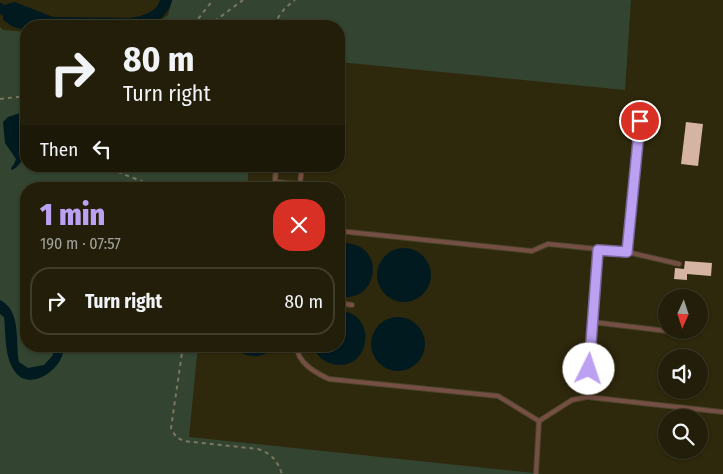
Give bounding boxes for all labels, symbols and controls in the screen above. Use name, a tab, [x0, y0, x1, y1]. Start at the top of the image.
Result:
text: 80 m	[123, 38, 195, 80]
icon: right	[40, 40, 105, 105]
text: Turn right	[123, 80, 211, 107]
pin	[619, 100, 661, 142]
icon: arrive	[626, 107, 654, 135]
icon: left	[88, 135, 116, 163]
text: Then	[40, 138, 78, 161]
text: 1 min	[40, 197, 105, 233]
button: close	[273, 199, 325, 251]
text: 190 m · 07:57	[40, 234, 121, 253]
icon: right	[42, 287, 70, 315]
north arrow	[658, 289, 708, 339]
map controls	[658, 289, 708, 459]
text: Turn right	[85, 290, 162, 313]
text: 80 m	[285, 290, 323, 313]
position arrow	[562, 342, 614, 394]
button: sound	[658, 349, 708, 399]
button: search	[658, 409, 708, 459]

